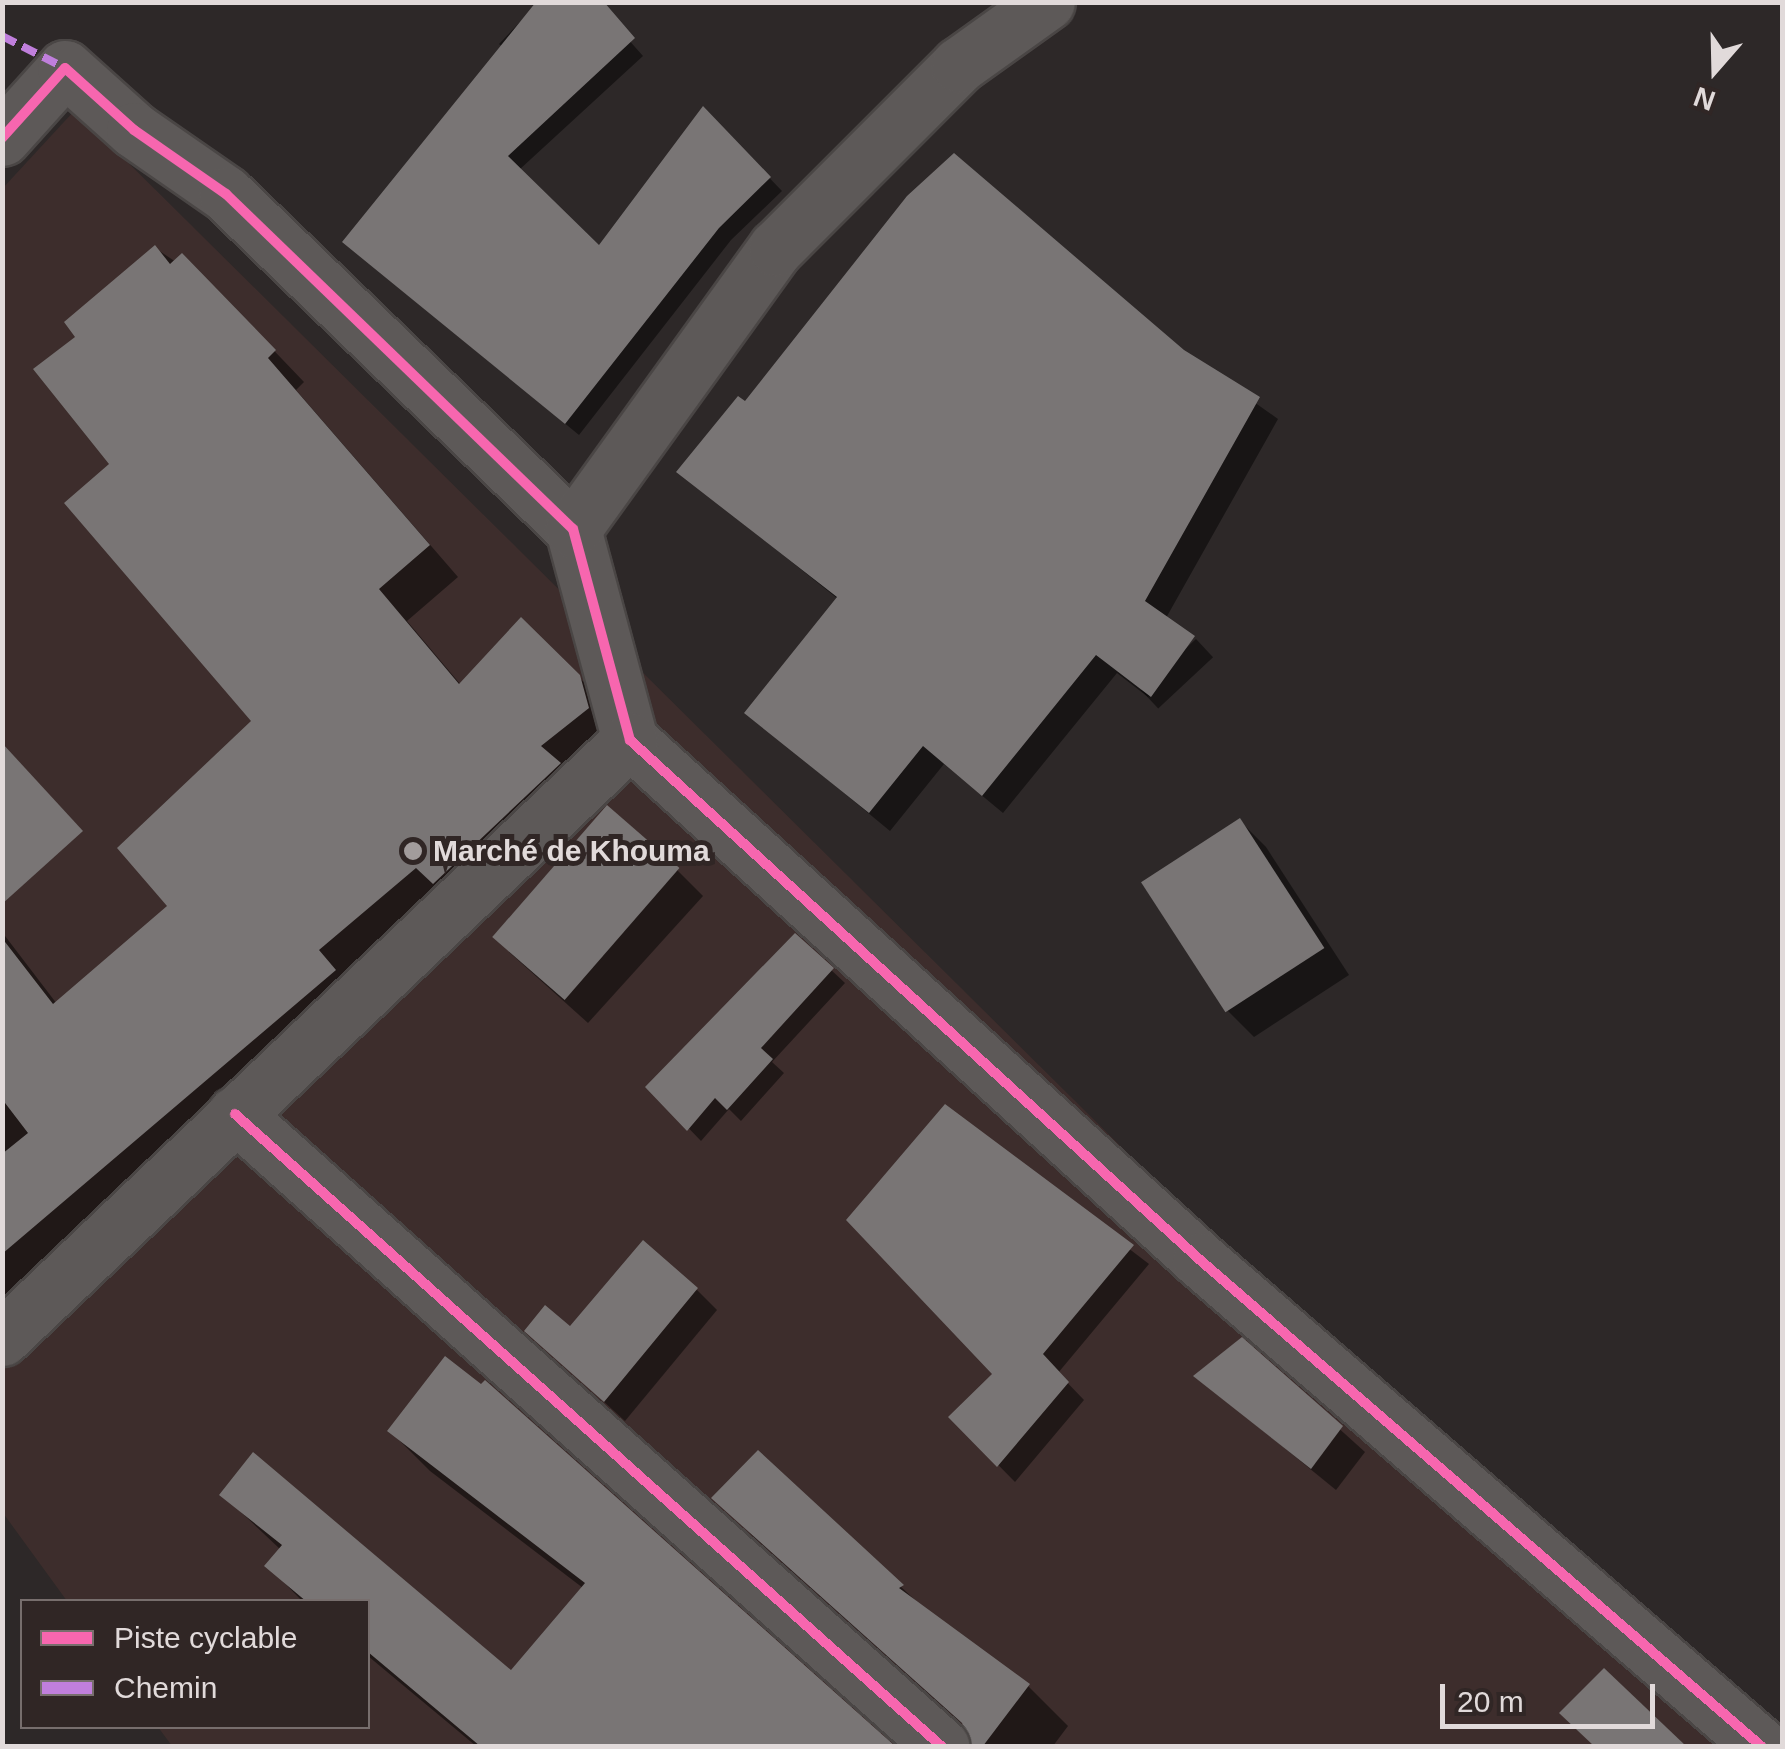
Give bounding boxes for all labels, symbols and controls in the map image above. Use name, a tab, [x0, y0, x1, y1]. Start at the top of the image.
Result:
north arrow	[1665, 20, 1765, 120]
text: N	[1690, 81, 1719, 117]
place label: Marché de Khouma	[433, 833, 710, 869]
marker: Marché de Khouma	[402, 840, 424, 862]
legend	[20, 1599, 370, 1729]
text: Piste cyclable	[114, 1621, 297, 1654]
scale bar	[1445, 1664, 1660, 1726]
text: Chemin	[114, 1671, 217, 1704]
text: 20 m	[1457, 1685, 1524, 1718]

